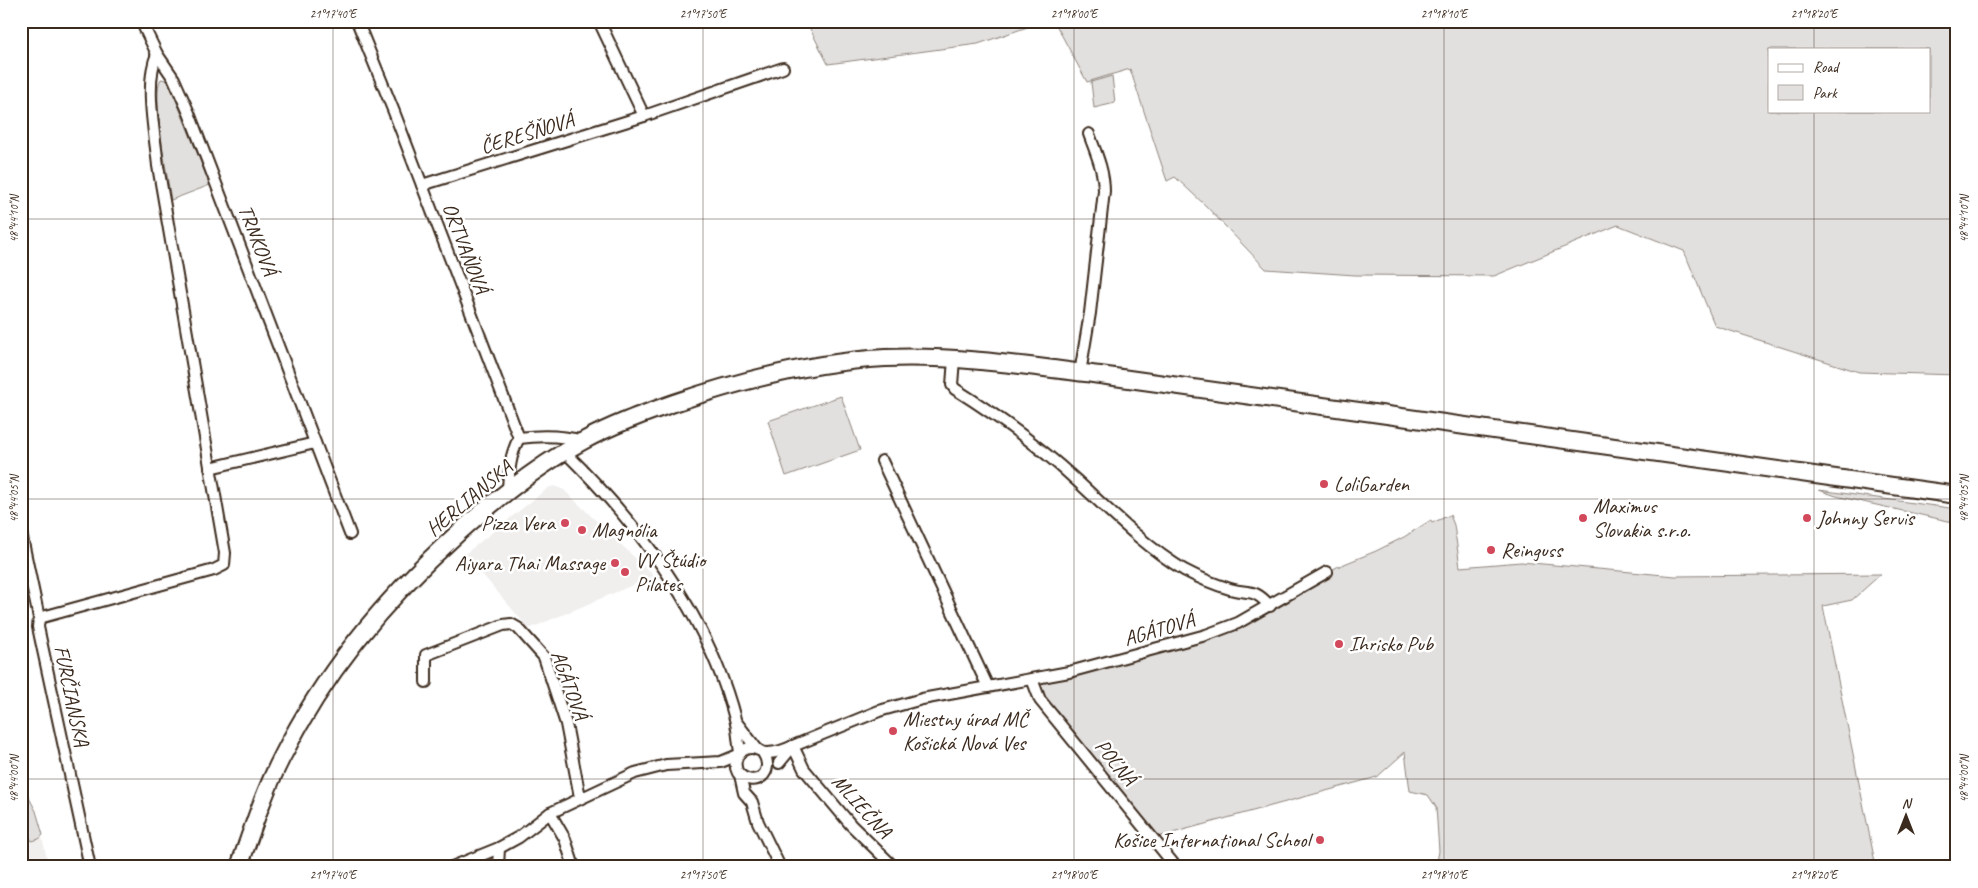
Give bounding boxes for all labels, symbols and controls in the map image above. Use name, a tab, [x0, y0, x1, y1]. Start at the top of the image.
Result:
text: 21°17'40"E	[310, 6, 358, 22]
text: 21°17'50"E	[680, 6, 728, 22]
text: 21°18'00"E	[1051, 6, 1099, 22]
text: 21°18'10"E	[1421, 6, 1469, 22]
text: 21°18'20"E	[1791, 6, 1839, 22]
legend	[1768, 48, 1930, 112]
text: Road	[1813, 58, 1840, 77]
text: Park	[1813, 84, 1838, 103]
street label: ČEREŠŇOVÁ	[477, 106, 579, 160]
text: 48°44'10"N	[6, 194, 22, 243]
text: 48°44'10"N	[1956, 194, 1972, 243]
street label: ORTVAŇOVÁ	[437, 199, 496, 299]
street label: TRNKOVÁ	[233, 201, 284, 281]
street label: HERLIANSKA	[421, 453, 519, 542]
place label: LoliGarden	[1334, 471, 1410, 497]
text: 48°44'05"N	[6, 474, 22, 523]
text: 48°44'05"N	[1956, 474, 1972, 523]
marker: LoliGarden	[1318, 478, 1330, 490]
place label: Maximus Slovakia s.r.o.	[1593, 493, 1691, 543]
place label: Johnny Servis	[1816, 505, 1916, 531]
place label: Pizza Vera	[481, 510, 557, 536]
marker: Maximus Slovakia s.r.o.	[1577, 512, 1589, 524]
marker: Johnny Servis	[1801, 512, 1813, 524]
marker: Pizza Vera	[559, 517, 571, 529]
place label: Magnólia	[592, 517, 658, 543]
marker: Magnólia	[576, 524, 588, 536]
place label: Reinguss	[1501, 537, 1564, 563]
marker: Reinguss	[1485, 544, 1497, 556]
place label: VV Štúdio Pilates	[635, 547, 708, 597]
place label: Aiyara Thai Massage	[455, 550, 606, 576]
marker: Aiyara Thai Massage	[609, 557, 621, 569]
marker: VV Štúdio Pilates	[619, 566, 631, 578]
street label: AGÁTOVÁ	[1121, 606, 1200, 651]
place label: Ihrisko Pub	[1349, 631, 1435, 657]
marker: Ihrisko Pub	[1333, 638, 1345, 650]
street label: FURČIANSKA	[49, 643, 95, 749]
street label: AGÁTOVÁ	[545, 647, 595, 726]
place label: Miestny úrad MČ Košická Nová Ves	[903, 706, 1032, 756]
marker: Miestny úrad MČ Košická Nová Ves	[887, 725, 899, 737]
street label: POĽNÁ	[1089, 734, 1144, 792]
text: 48°44'00"N	[6, 754, 22, 803]
text: 48°44'00"N	[1956, 754, 1972, 803]
street label: MLIEČNA	[827, 769, 898, 844]
north arrow	[1880, 790, 1930, 840]
text: N	[1902, 795, 1913, 812]
place label: Košice International School	[1113, 827, 1313, 853]
marker: Košice International School	[1314, 834, 1326, 846]
text: 21°17'40"E	[310, 867, 358, 883]
text: 21°17'50"E	[680, 867, 728, 883]
text: 21°18'00"E	[1051, 867, 1099, 883]
text: 21°18'10"E	[1421, 867, 1469, 883]
text: 21°18'20"E	[1791, 867, 1839, 883]

